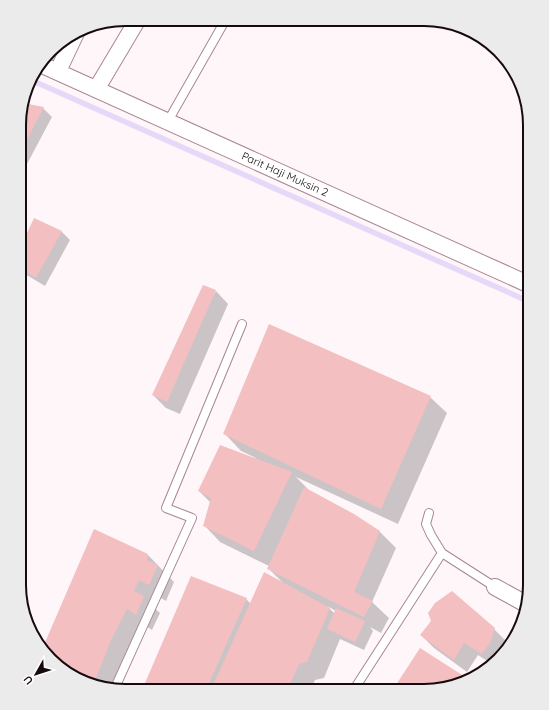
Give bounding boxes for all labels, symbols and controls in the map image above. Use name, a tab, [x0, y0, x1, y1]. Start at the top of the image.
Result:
street label: Parit Haji Muksin 2	[239, 149, 331, 199]
north arrow	[16, 654, 56, 694]
text: U	[20, 673, 36, 688]

